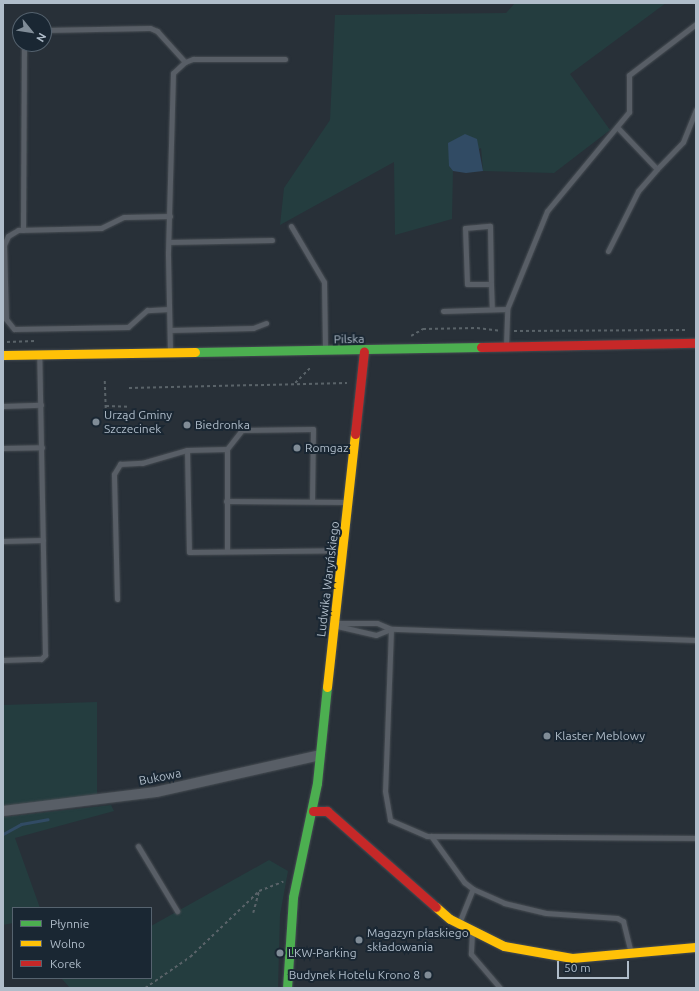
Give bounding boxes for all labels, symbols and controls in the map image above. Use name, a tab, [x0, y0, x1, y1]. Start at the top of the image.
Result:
north arrow	[12, 12, 52, 52]
text: N	[34, 31, 49, 44]
street label: Pilska	[334, 332, 364, 346]
place label: Urząd Gminy Szczecinek	[104, 408, 172, 436]
marker: Urząd Gminy Szczecinek	[91, 417, 101, 427]
place label: Biedronka	[195, 418, 250, 432]
marker: Biedronka	[182, 420, 192, 430]
place label: Romgaz	[305, 441, 348, 455]
marker: Romgaz	[292, 443, 302, 453]
street label: Ludwika Waryńskiego	[314, 520, 342, 638]
place label: Klaster Meblowy	[555, 729, 645, 743]
marker: Klaster Meblowy	[542, 731, 552, 741]
street label: Bukowa	[138, 766, 182, 788]
legend	[12, 907, 152, 979]
text: Płynnie	[50, 917, 89, 930]
place label: Magazyn płaskiego składowania	[367, 926, 469, 954]
marker: Magazyn płaskiego składowania	[354, 935, 364, 945]
text: Wolno	[50, 937, 85, 950]
place label: LKW-Parking	[288, 946, 357, 960]
marker: LKW-Parking	[275, 948, 285, 958]
scale bar	[559, 953, 631, 979]
text: Korek	[50, 957, 81, 970]
text: 50 m	[564, 961, 591, 974]
place label: Budynek Hotelu Krono 8	[289, 968, 420, 982]
marker: Budynek Hotelu Krono 8	[423, 970, 433, 980]

